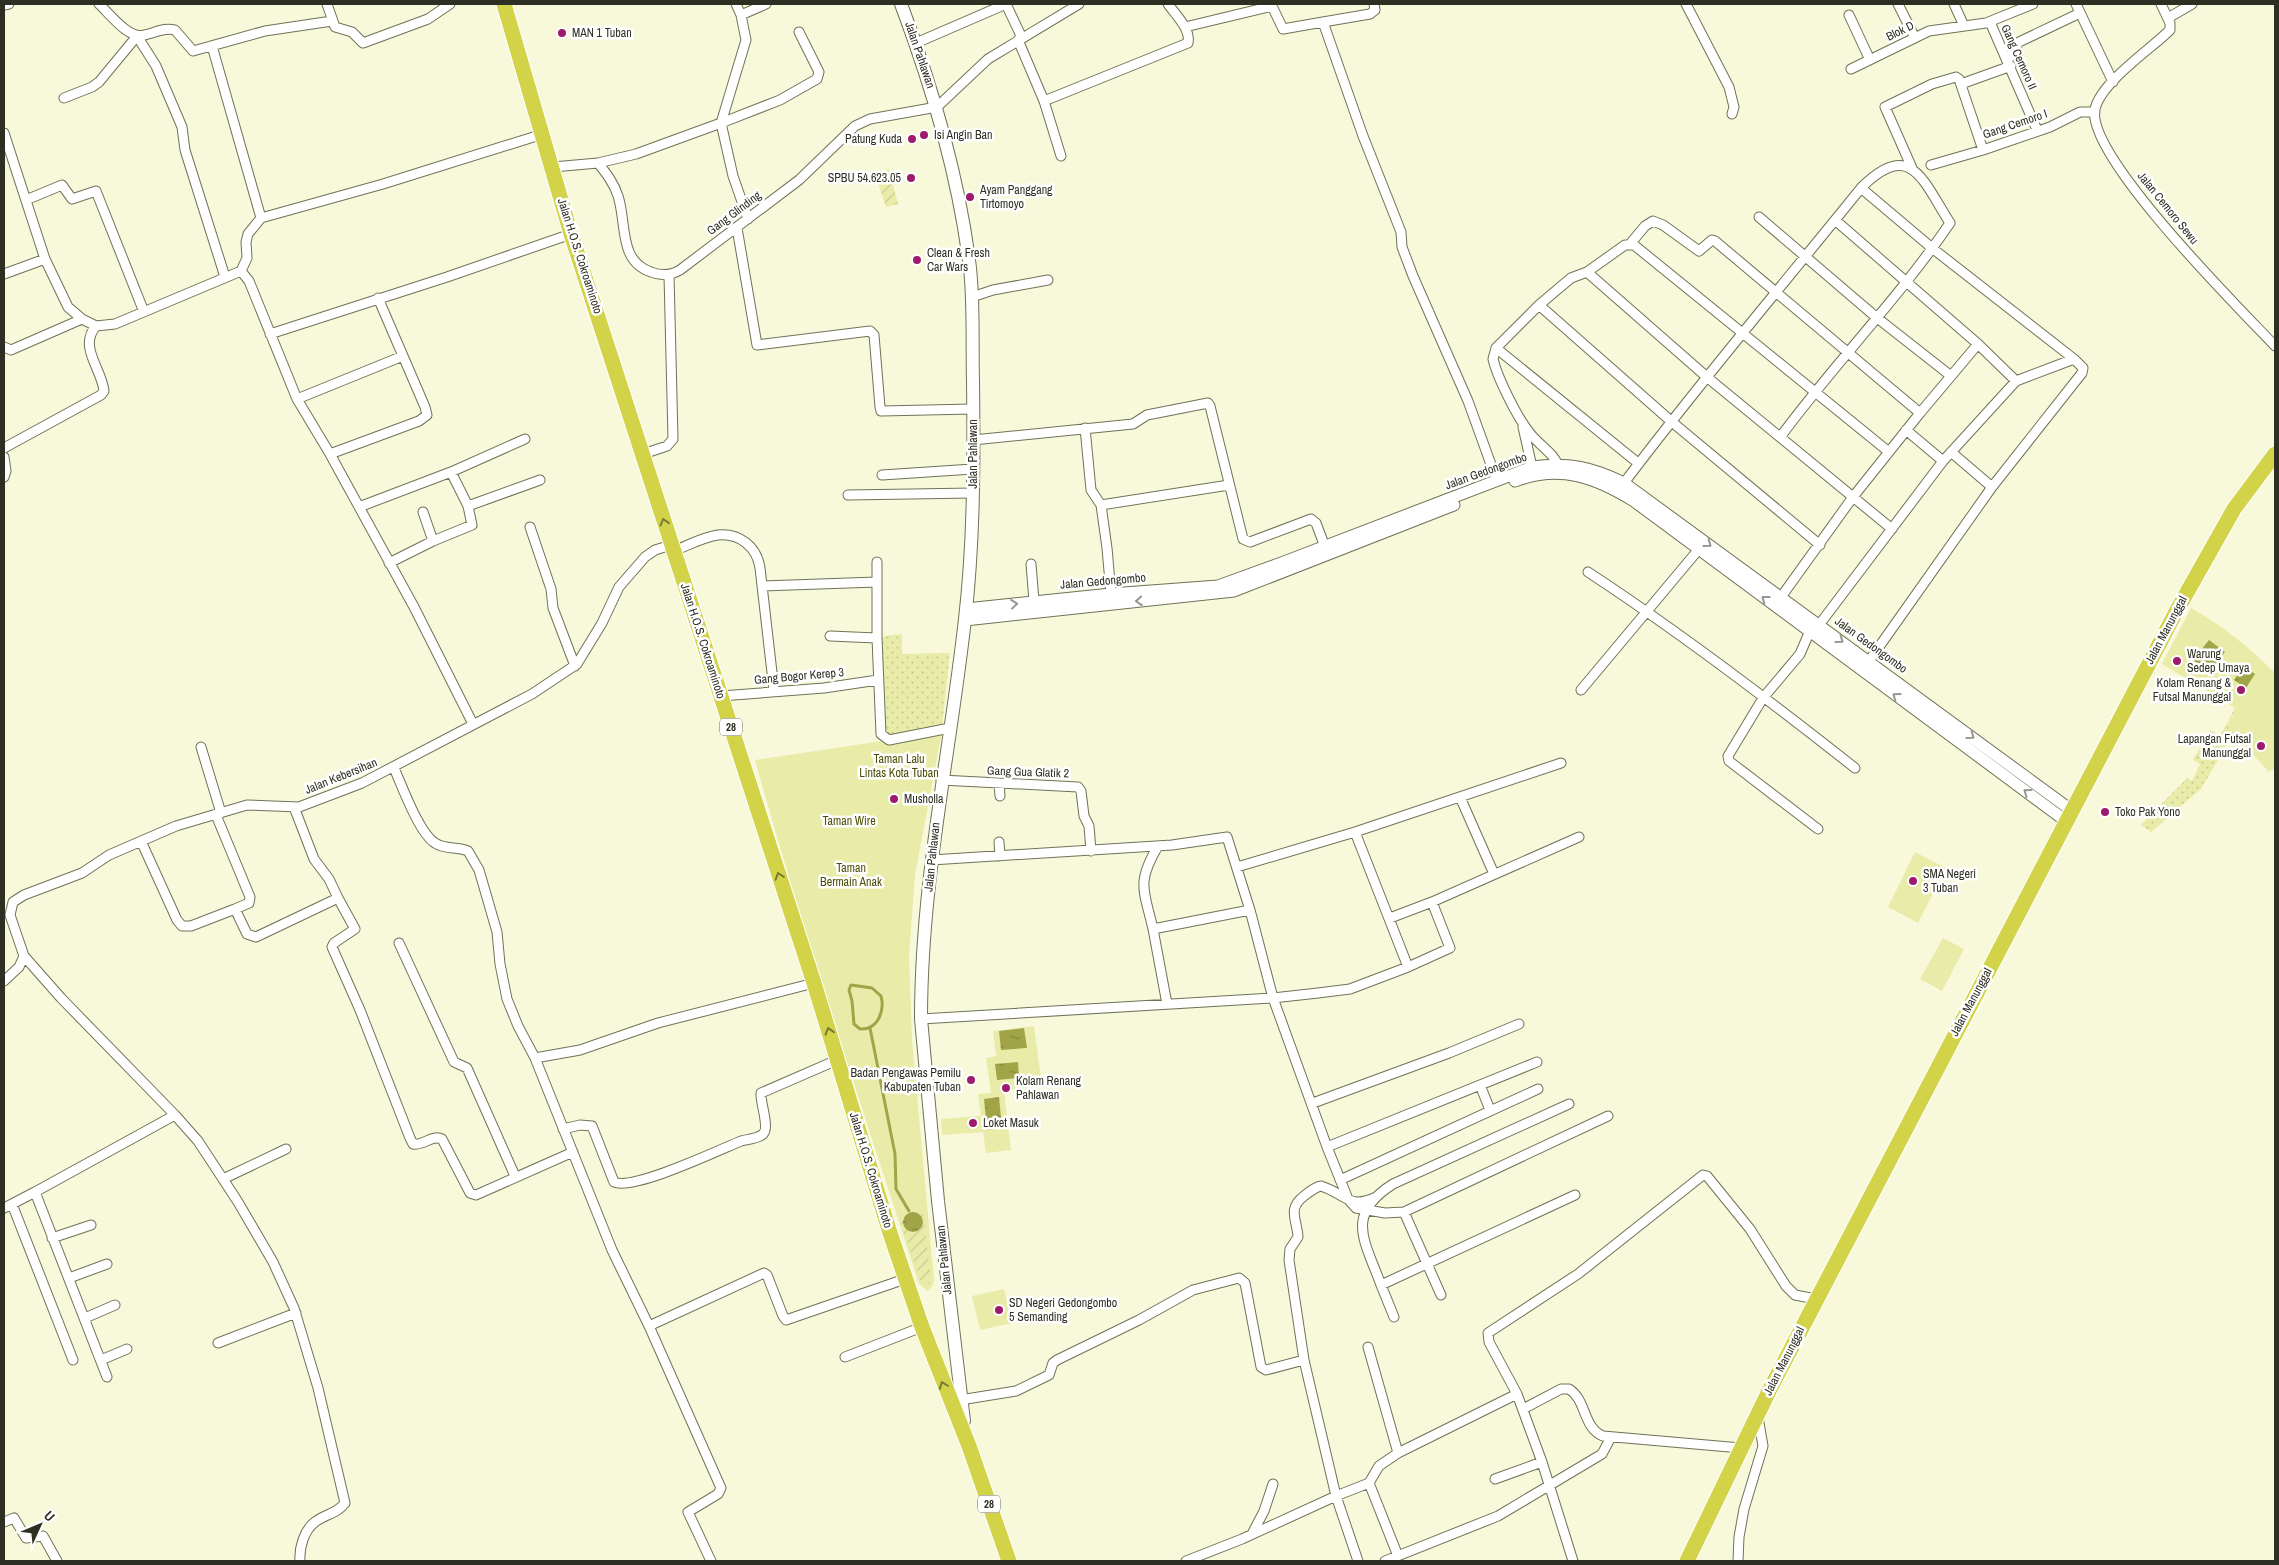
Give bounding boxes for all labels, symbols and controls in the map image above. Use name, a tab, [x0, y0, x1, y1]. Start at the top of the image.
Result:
street label: Blok D	[1883, 17, 1917, 45]
street label: Jalan Pahlawan	[901, 20, 939, 90]
street label: Gang Cemoro II	[1997, 22, 2041, 92]
place label: MAN 1 Tuban	[572, 25, 632, 41]
marker: MAN 1 Tuban	[556, 27, 568, 39]
street label: Gang Cemoro I	[1981, 105, 2049, 143]
place label: Isi Angin Ban	[934, 127, 993, 143]
marker: Isi Angin Ban	[918, 129, 930, 141]
place label: Patung Kuda	[845, 131, 903, 147]
marker: Patung Kuda	[906, 133, 918, 145]
street label: Jalan Cemoro Sewu	[2134, 169, 2202, 247]
place label: SPBU 54.623.05	[828, 170, 902, 186]
marker: SPBU 54.623.05	[905, 172, 917, 184]
place label: Ayam Panggang Tirtomoyo	[979, 182, 1053, 212]
street label: Gang Glinding	[704, 187, 765, 239]
marker: Ayam Panggang Tirtomoyo	[964, 191, 976, 203]
street label: Jalan H.O.S. Cokroaminoto	[554, 196, 606, 316]
place label: Clean & Fresh Car Wars	[927, 245, 990, 275]
marker: Clean & Fresh Car Wars	[911, 254, 923, 266]
street label: Jalan Pahlawan	[965, 419, 981, 489]
street label: Jalan Gedongombo	[1443, 449, 1529, 493]
one-way arrow	[659, 518, 669, 527]
one-way arrow	[1703, 538, 1712, 548]
street label: Jalan Gedongombo	[1060, 569, 1146, 593]
street label: Jalan H.O.S. Cokroaminoto	[677, 581, 729, 701]
street label: Jalan Manunggal	[2141, 593, 2191, 667]
one-way arrow	[1134, 595, 1142, 606]
one-way arrow	[1761, 596, 1771, 605]
one-way arrow	[1011, 598, 1019, 609]
street label: Jalan Gedongombo	[1832, 613, 1910, 677]
one-way arrow	[1834, 634, 1844, 643]
place label: Warung Sedep Umaya	[2187, 646, 2250, 676]
marker: Warung Sedep Umaya	[2171, 655, 2183, 667]
street label: Gang Bogor Kerep 3	[753, 664, 845, 688]
place label: Kolam Renang & Futsal Manunggal	[2153, 675, 2231, 705]
marker: Kolam Renang & Futsal Manunggal	[2235, 684, 2247, 696]
one-way arrow	[1893, 693, 1902, 701]
road number: 28	[720, 719, 742, 736]
one-way arrow	[1965, 730, 1975, 739]
place label: Lapangan Futsal Manunggal	[2178, 731, 2251, 761]
marker: Lapangan Futsal Manunggal	[2255, 740, 2267, 752]
park label: Taman Lalu Lintas Kota Tuban	[859, 751, 939, 781]
street label: Jalan Kebersihan	[302, 754, 380, 798]
street label: Gang Gua Glatik 2	[987, 763, 1069, 781]
one-way arrow	[2023, 789, 2033, 798]
place label: Musholla	[904, 791, 944, 807]
marker: Musholla	[888, 793, 900, 805]
place label: Toko Pak Yono	[2115, 804, 2180, 820]
marker: Toko Pak Yono	[2099, 806, 2111, 818]
park label: Taman Wire	[822, 813, 876, 829]
street label: Jalan Pahlawan	[920, 822, 944, 892]
park label: Taman Bermain Anak	[820, 860, 882, 890]
place label: SMA Negeri 3 Tuban	[1923, 866, 1976, 896]
one-way arrow	[775, 872, 785, 881]
marker: SMA Negeri 3 Tuban	[1907, 875, 1919, 887]
street label: Jalan Manunggal	[1946, 965, 1996, 1039]
one-way arrow	[824, 1027, 834, 1035]
place label: Badan Pengawas Pemilu Kabupaten Tuban	[851, 1065, 961, 1095]
place label: Kolam Renang Pahlawan	[1016, 1073, 1082, 1103]
marker: Badan Pengawas Pemilu Kabupaten Tuban	[965, 1074, 977, 1086]
marker: Kolam Renang Pahlawan	[1000, 1082, 1012, 1094]
street label: Jalan H.O.S. Cokroaminoto	[846, 1110, 896, 1230]
place label: Loket Masuk	[983, 1115, 1039, 1131]
marker: Loket Masuk	[967, 1117, 979, 1129]
street label: Jalan Pahlawan	[932, 1225, 956, 1295]
place label: SD Negeri Gedongombo 5 Semanding	[1009, 1295, 1117, 1325]
marker: SD Negeri Gedongombo 5 Semanding	[993, 1304, 1005, 1316]
street label: Jalan Manunggal	[1760, 1324, 1808, 1398]
one-way arrow	[939, 1381, 949, 1390]
road number: 28	[978, 1496, 1000, 1512]
north arrow	[15, 1500, 65, 1550]
text: U	[40, 1507, 59, 1525]

